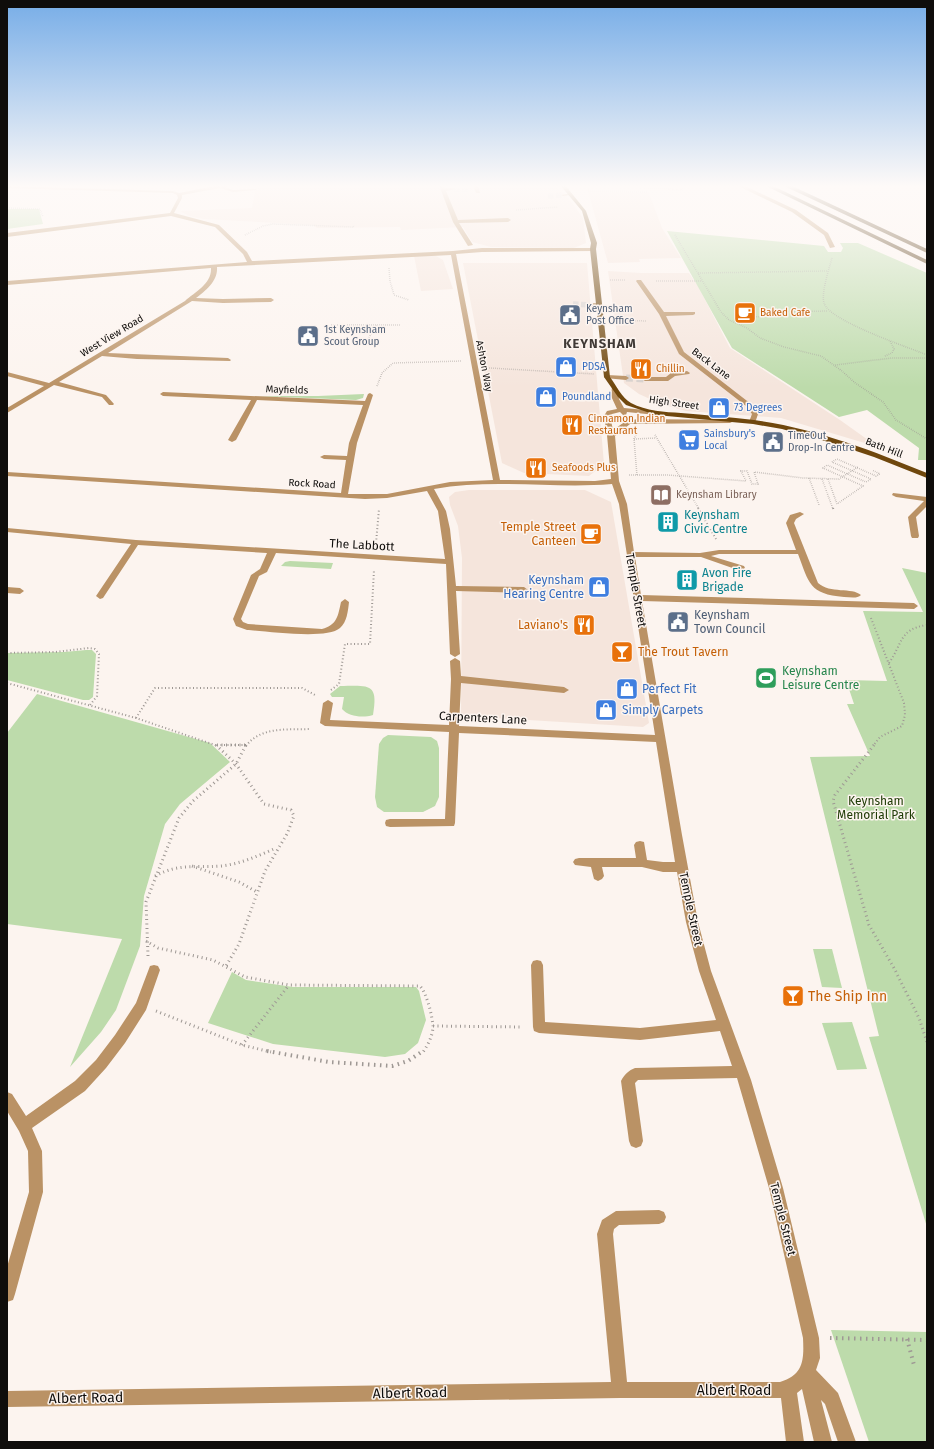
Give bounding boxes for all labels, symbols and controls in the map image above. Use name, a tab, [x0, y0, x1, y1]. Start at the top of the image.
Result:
cafe icon: Baked Cafe	[732, 300, 758, 326]
public building icon: Keynsham Post Office	[557, 302, 583, 328]
place label: Keynsham Post Office	[586, 303, 634, 327]
place label: Baked Cafe	[760, 307, 810, 319]
street label: West View Road	[78, 312, 146, 359]
public building icon: 1st Keynsham Scout Group	[295, 323, 321, 349]
place label: 1st Keynsham Scout Group	[324, 324, 386, 348]
district label: KEYNSHAM	[563, 336, 637, 351]
street label: Ashton Way	[473, 339, 495, 393]
street label: Back Lane	[689, 345, 733, 383]
shop icon: PDSA	[553, 354, 579, 380]
restaurant icon: Chillin	[628, 356, 654, 382]
place label: PDSA	[582, 361, 606, 373]
place label: Chillin	[656, 363, 685, 375]
street label: Mayfields	[265, 383, 309, 397]
shop icon: Poundland	[533, 384, 559, 410]
place label: Poundland	[562, 391, 611, 403]
street label: High Street	[648, 394, 700, 413]
shop icon: 73 Degrees	[706, 395, 732, 421]
place label: 73 Degrees	[734, 402, 783, 414]
restaurant icon: Cinnamon Indian Restaurant	[559, 412, 585, 438]
place label: Cinnamon Indian Restaurant	[588, 413, 665, 437]
supermarket icon: Sainsbury's Local	[676, 427, 702, 453]
place label: Sainsbury's Local	[704, 428, 756, 452]
public building icon: TimeOut Drop-In Centre	[760, 429, 786, 455]
place label: TimeOut Drop-In Centre	[788, 430, 855, 454]
street label: Bath Hill	[864, 435, 904, 461]
restaurant icon: Seafoods Plus	[523, 455, 549, 481]
place label: Seafoods Plus	[552, 462, 616, 474]
street label: Rock Road	[288, 477, 336, 491]
library icon: Keynsham Library	[648, 482, 674, 508]
place label: Keynsham Library	[676, 489, 757, 501]
place label: Keynsham Civic Centre	[684, 508, 748, 536]
building icon: Keynsham Civic Centre	[655, 509, 681, 535]
place label: Temple Street Canteen	[501, 520, 577, 548]
cafe icon: Temple Street Canteen	[578, 521, 604, 547]
street label: The Labbott	[329, 536, 396, 554]
street label: Temple Street	[623, 552, 650, 629]
place label: Avon Fire Brigade	[702, 566, 752, 594]
building icon: Avon Fire Brigade	[674, 567, 700, 593]
place label: Keynsham Hearing Centre	[503, 573, 584, 601]
shop icon: Keynsham Hearing Centre	[586, 574, 612, 600]
place label: Keynsham Town Council	[694, 608, 766, 636]
public building icon: Keynsham Town Council	[665, 609, 691, 635]
restaurant icon: Laviano's	[571, 612, 597, 638]
place label: Laviano's	[518, 618, 568, 632]
bar icon: The Trout Tavern	[609, 639, 635, 665]
place label: The Trout Tavern	[638, 645, 729, 659]
place label: Keynsham Leisure Centre	[782, 664, 859, 692]
sports icon: Keynsham Leisure Centre	[753, 665, 779, 691]
shop icon: Perfect Fit	[614, 676, 640, 702]
place label: Perfect Fit	[642, 682, 697, 696]
shop icon: Simply Carpets	[593, 697, 619, 723]
place label: Simply Carpets	[622, 703, 704, 717]
street label: Carpenters Lane	[439, 709, 527, 727]
park label: Keynsham Memorial Park	[837, 794, 916, 822]
street label: Temple Street	[676, 871, 706, 948]
bar icon: The Ship Inn	[780, 983, 806, 1009]
place label: The Ship Inn	[808, 988, 887, 1005]
street label: Temple Street	[767, 1181, 799, 1258]
street label: Albert Road	[697, 1382, 771, 1399]
street label: Albert Road	[373, 1384, 447, 1402]
street label: Albert Road	[49, 1389, 123, 1407]

